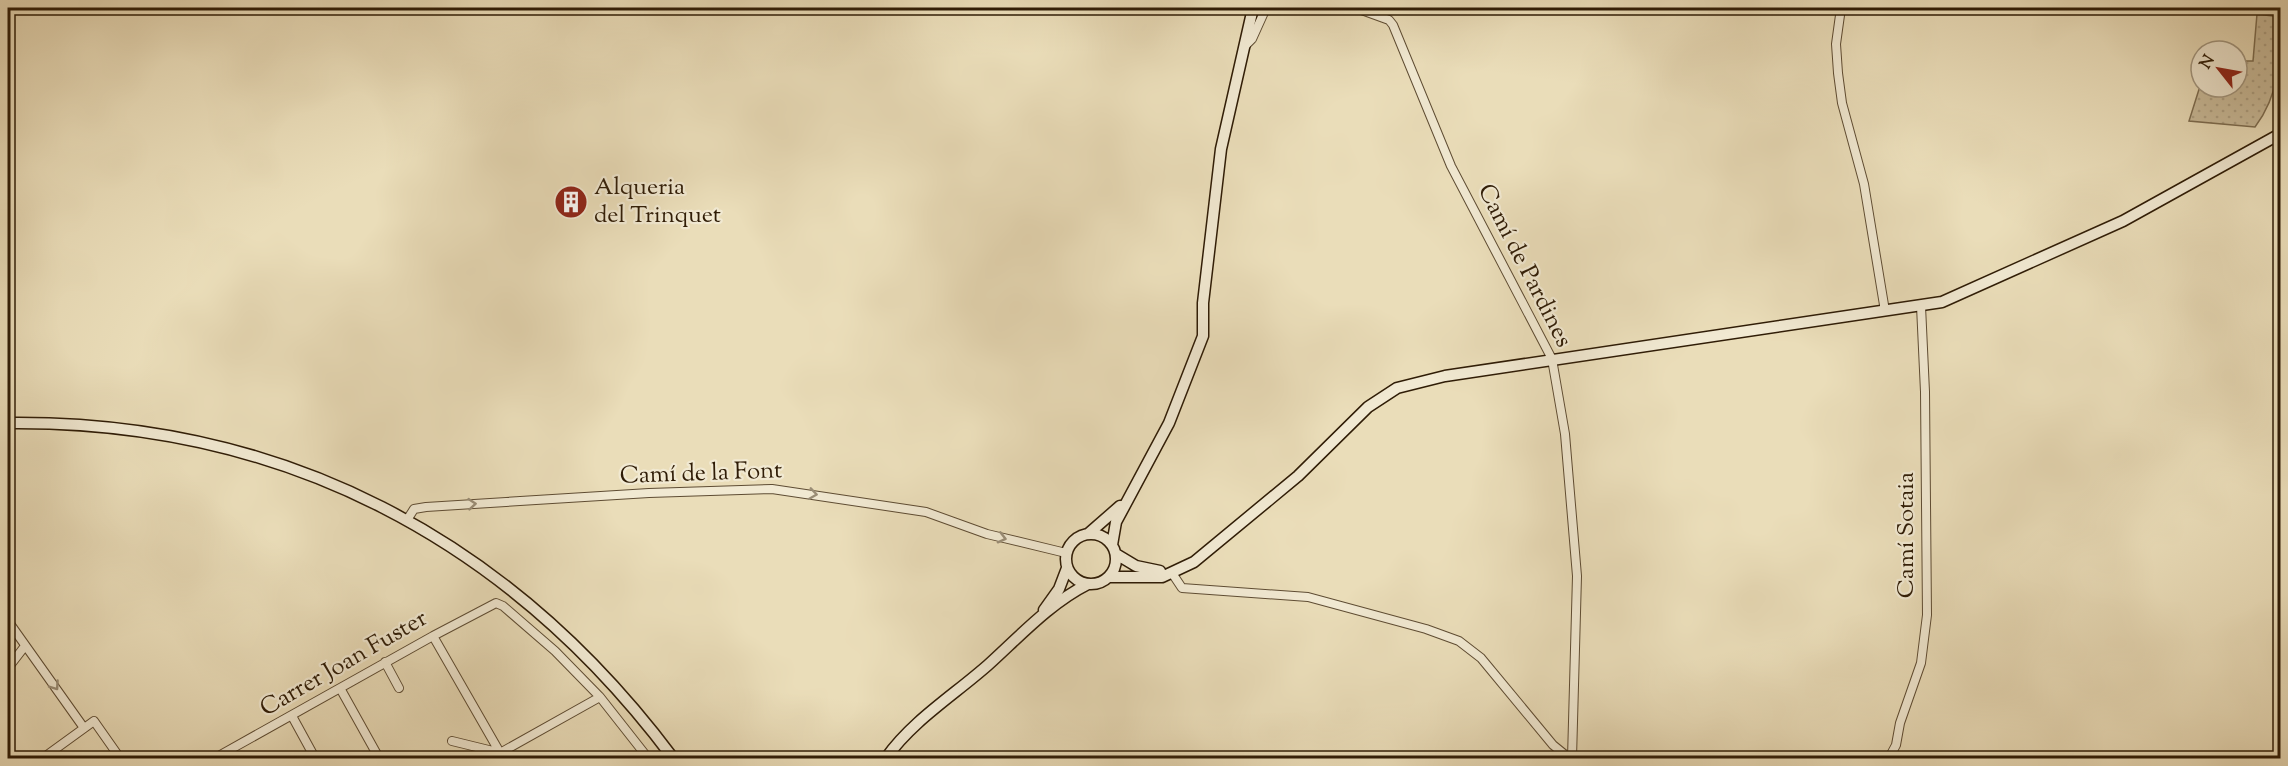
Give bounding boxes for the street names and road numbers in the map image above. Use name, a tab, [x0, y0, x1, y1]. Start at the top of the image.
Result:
street label: Camí de Pardines	[1468, 178, 1580, 354]
street label: Camí de la Font	[619, 454, 783, 494]
street label: Camí Sotaia	[1890, 472, 1924, 598]
street label: Carrer Joan Fuster	[254, 602, 434, 726]

